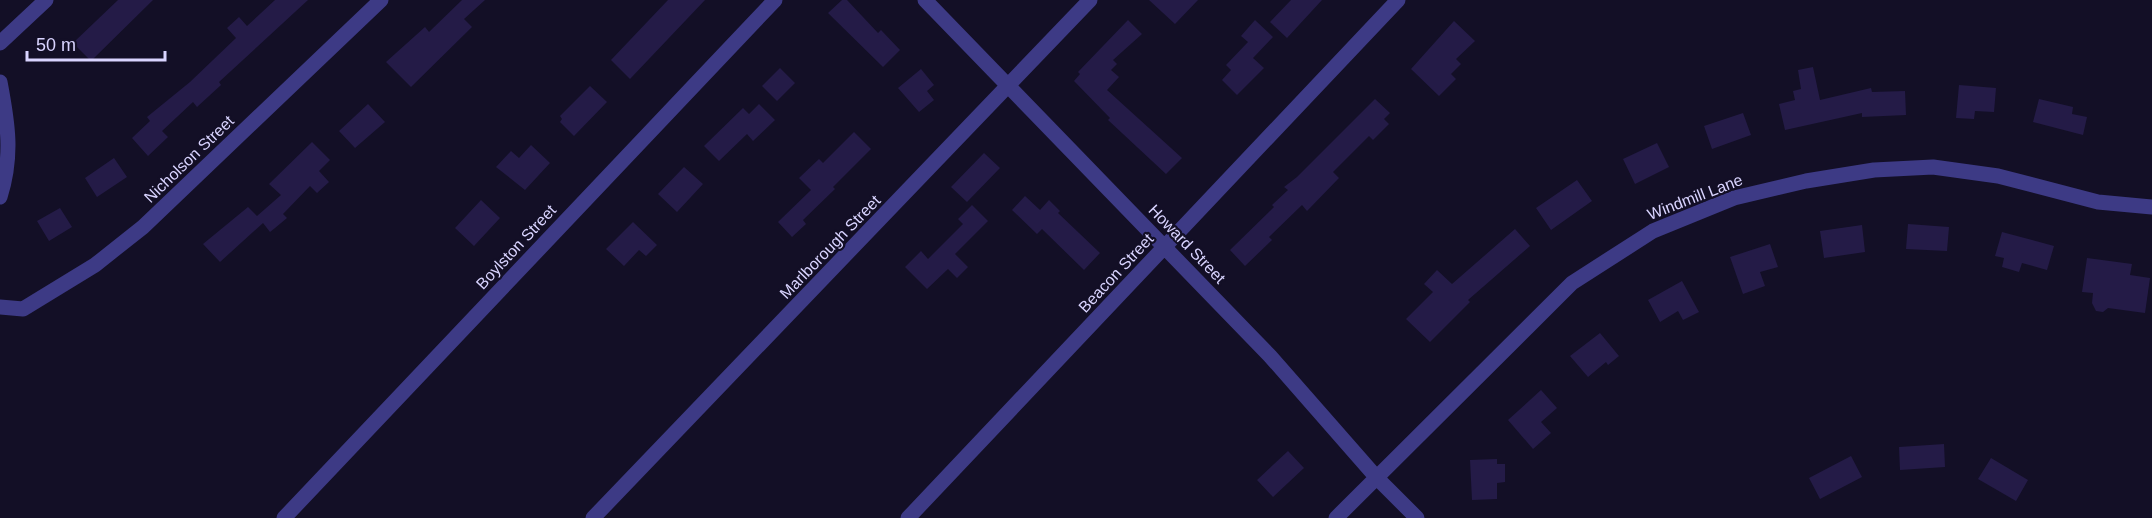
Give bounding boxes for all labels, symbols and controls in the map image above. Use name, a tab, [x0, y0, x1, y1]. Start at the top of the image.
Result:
scale bar	[27, 24, 165, 62]
text: 50 m	[36, 35, 76, 55]
street label: Nicholson Street	[141, 112, 238, 206]
street label: Windmill Lane	[1645, 171, 1745, 223]
street label: Marlborough Street	[776, 191, 884, 302]
street label: Boylston Street	[473, 201, 560, 292]
street label: Howard Street	[1145, 201, 1229, 287]
street label: Beacon Street	[1075, 230, 1157, 316]

